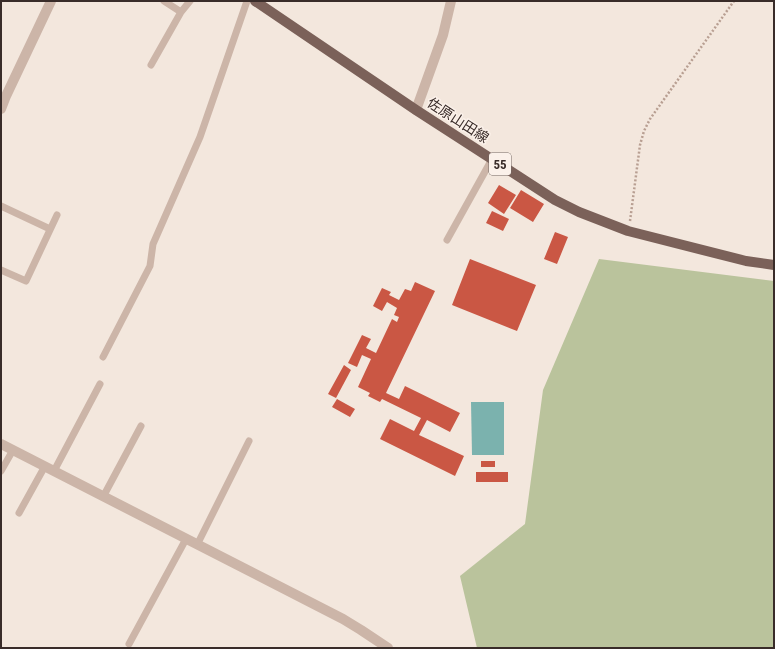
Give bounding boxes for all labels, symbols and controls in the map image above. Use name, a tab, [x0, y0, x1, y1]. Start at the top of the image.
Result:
street label: 佐原山田線	[424, 94, 492, 146]
road number: 55	[489, 153, 511, 175]

